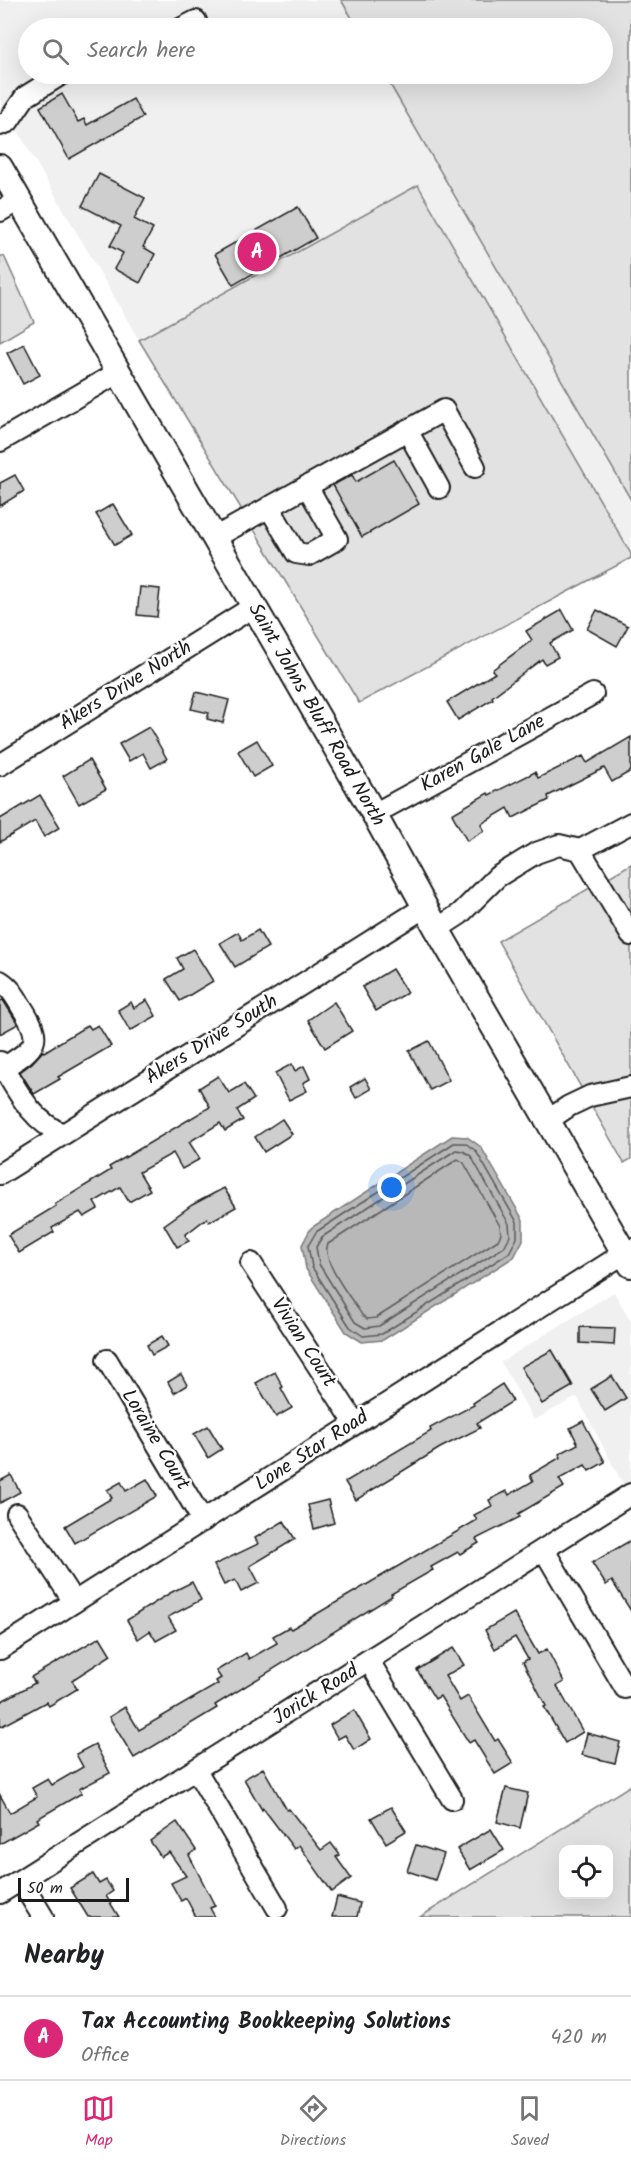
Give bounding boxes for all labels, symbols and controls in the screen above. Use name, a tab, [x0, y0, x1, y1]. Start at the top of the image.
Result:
search box	[18, 18, 613, 84]
text: Search here	[87, 34, 195, 69]
icon: search	[39, 35, 72, 68]
pin: A	[238, 230, 276, 274]
street label: Saint Johns Bluff Road North	[239, 597, 393, 833]
street label: Akers Drive North	[53, 632, 199, 740]
street label: Karen Gale Lane	[414, 706, 552, 802]
street label: Akers Drive South	[139, 986, 285, 1094]
your location	[377, 1173, 406, 1202]
street label: Vivian Court	[262, 1292, 344, 1395]
street label: Loraine Court	[112, 1383, 198, 1497]
street label: Lone Star Road	[249, 1402, 376, 1500]
street label: Jorick Road	[267, 1655, 366, 1734]
map controls	[559, 1845, 613, 1899]
button: locate	[559, 1845, 613, 1899]
scale bar	[18, 1875, 129, 1902]
text: 50 m	[27, 1876, 63, 1901]
text: Nearby	[24, 1935, 104, 1977]
text: Tax Accounting Bookkeeping Solutions	[81, 2005, 451, 2040]
text: A	[37, 2022, 50, 2054]
text: 420 m	[550, 2022, 607, 2054]
text: Office	[81, 2040, 129, 2072]
tab: Map	[82, 2092, 115, 2153]
tab: Directions	[280, 2092, 346, 2153]
tab: Saved	[511, 2092, 549, 2153]

